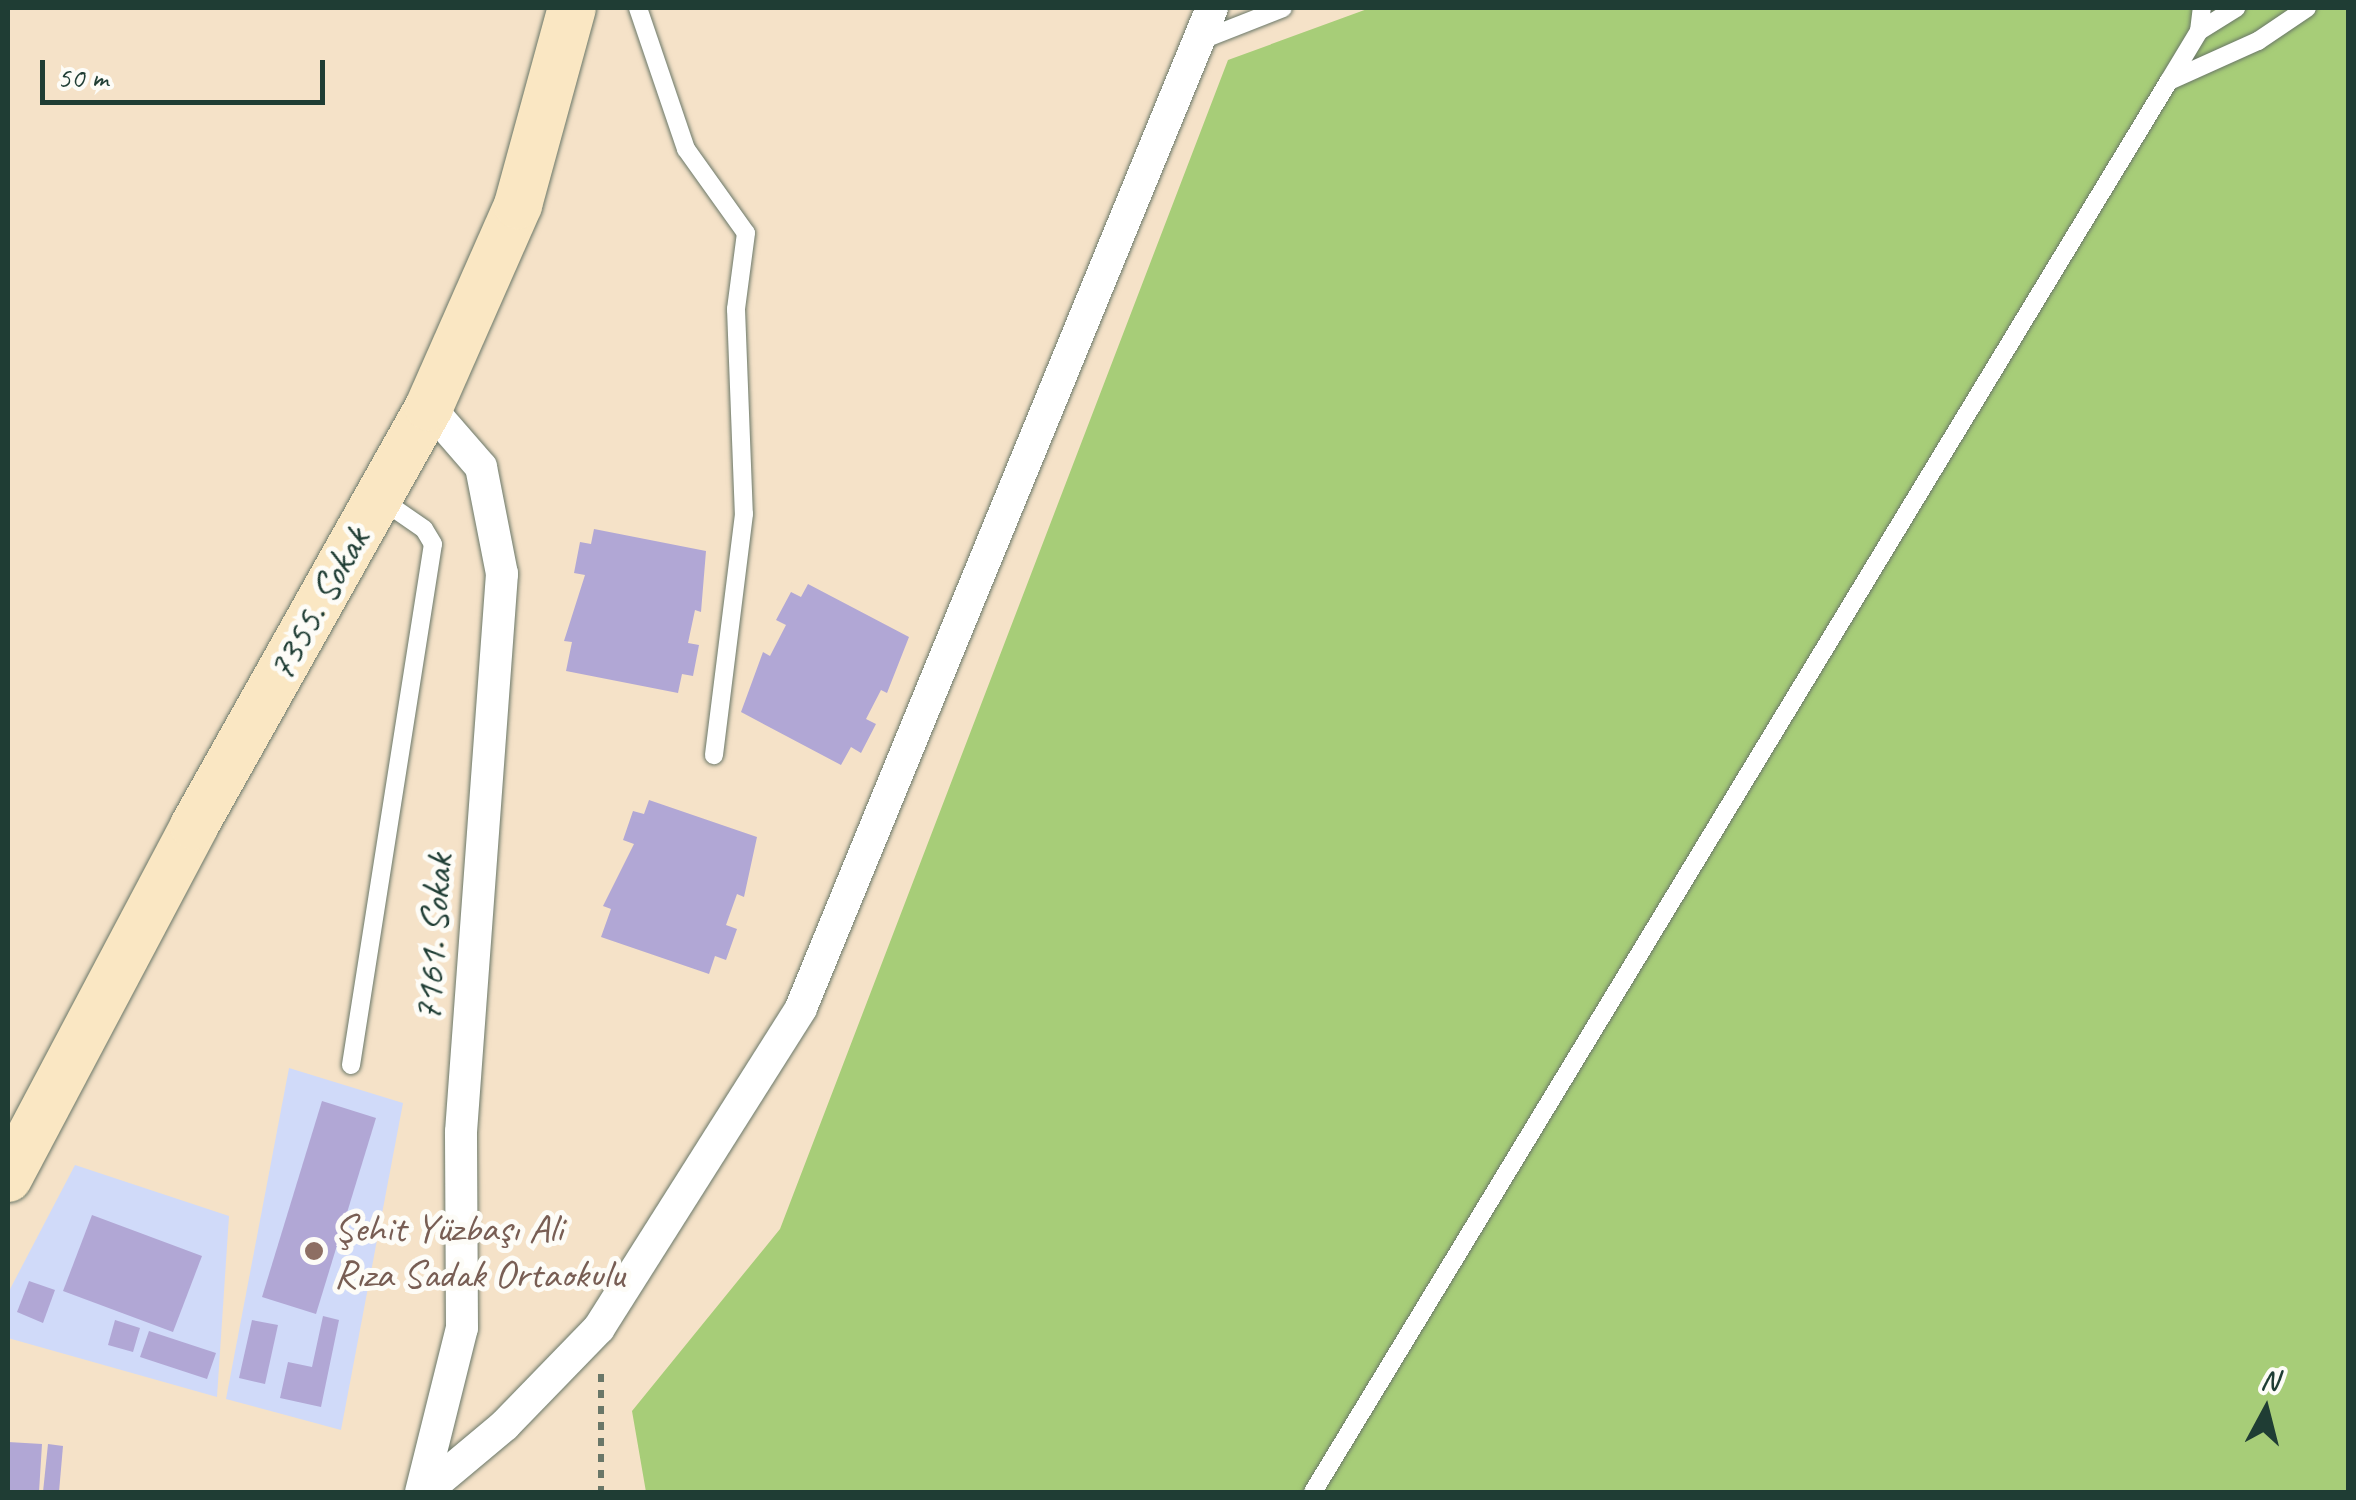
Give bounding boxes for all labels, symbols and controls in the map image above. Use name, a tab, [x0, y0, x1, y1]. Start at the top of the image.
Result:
scale bar	[45, 40, 330, 102]
text: 50 m	[57, 58, 108, 96]
street label: 7355. Sokak	[256, 519, 380, 689]
street label: 7161. Sokak	[403, 853, 463, 1023]
place label: Şehit Yüzbaşı Ali Rıza Sadak Ortaokulu	[334, 1204, 625, 1298]
marker: Şehit Yüzbaşı Ali Rıza Sadak Ortaokulu	[303, 1240, 325, 1262]
north arrow	[2216, 1360, 2316, 1460]
text: N	[2259, 1361, 2280, 1398]

